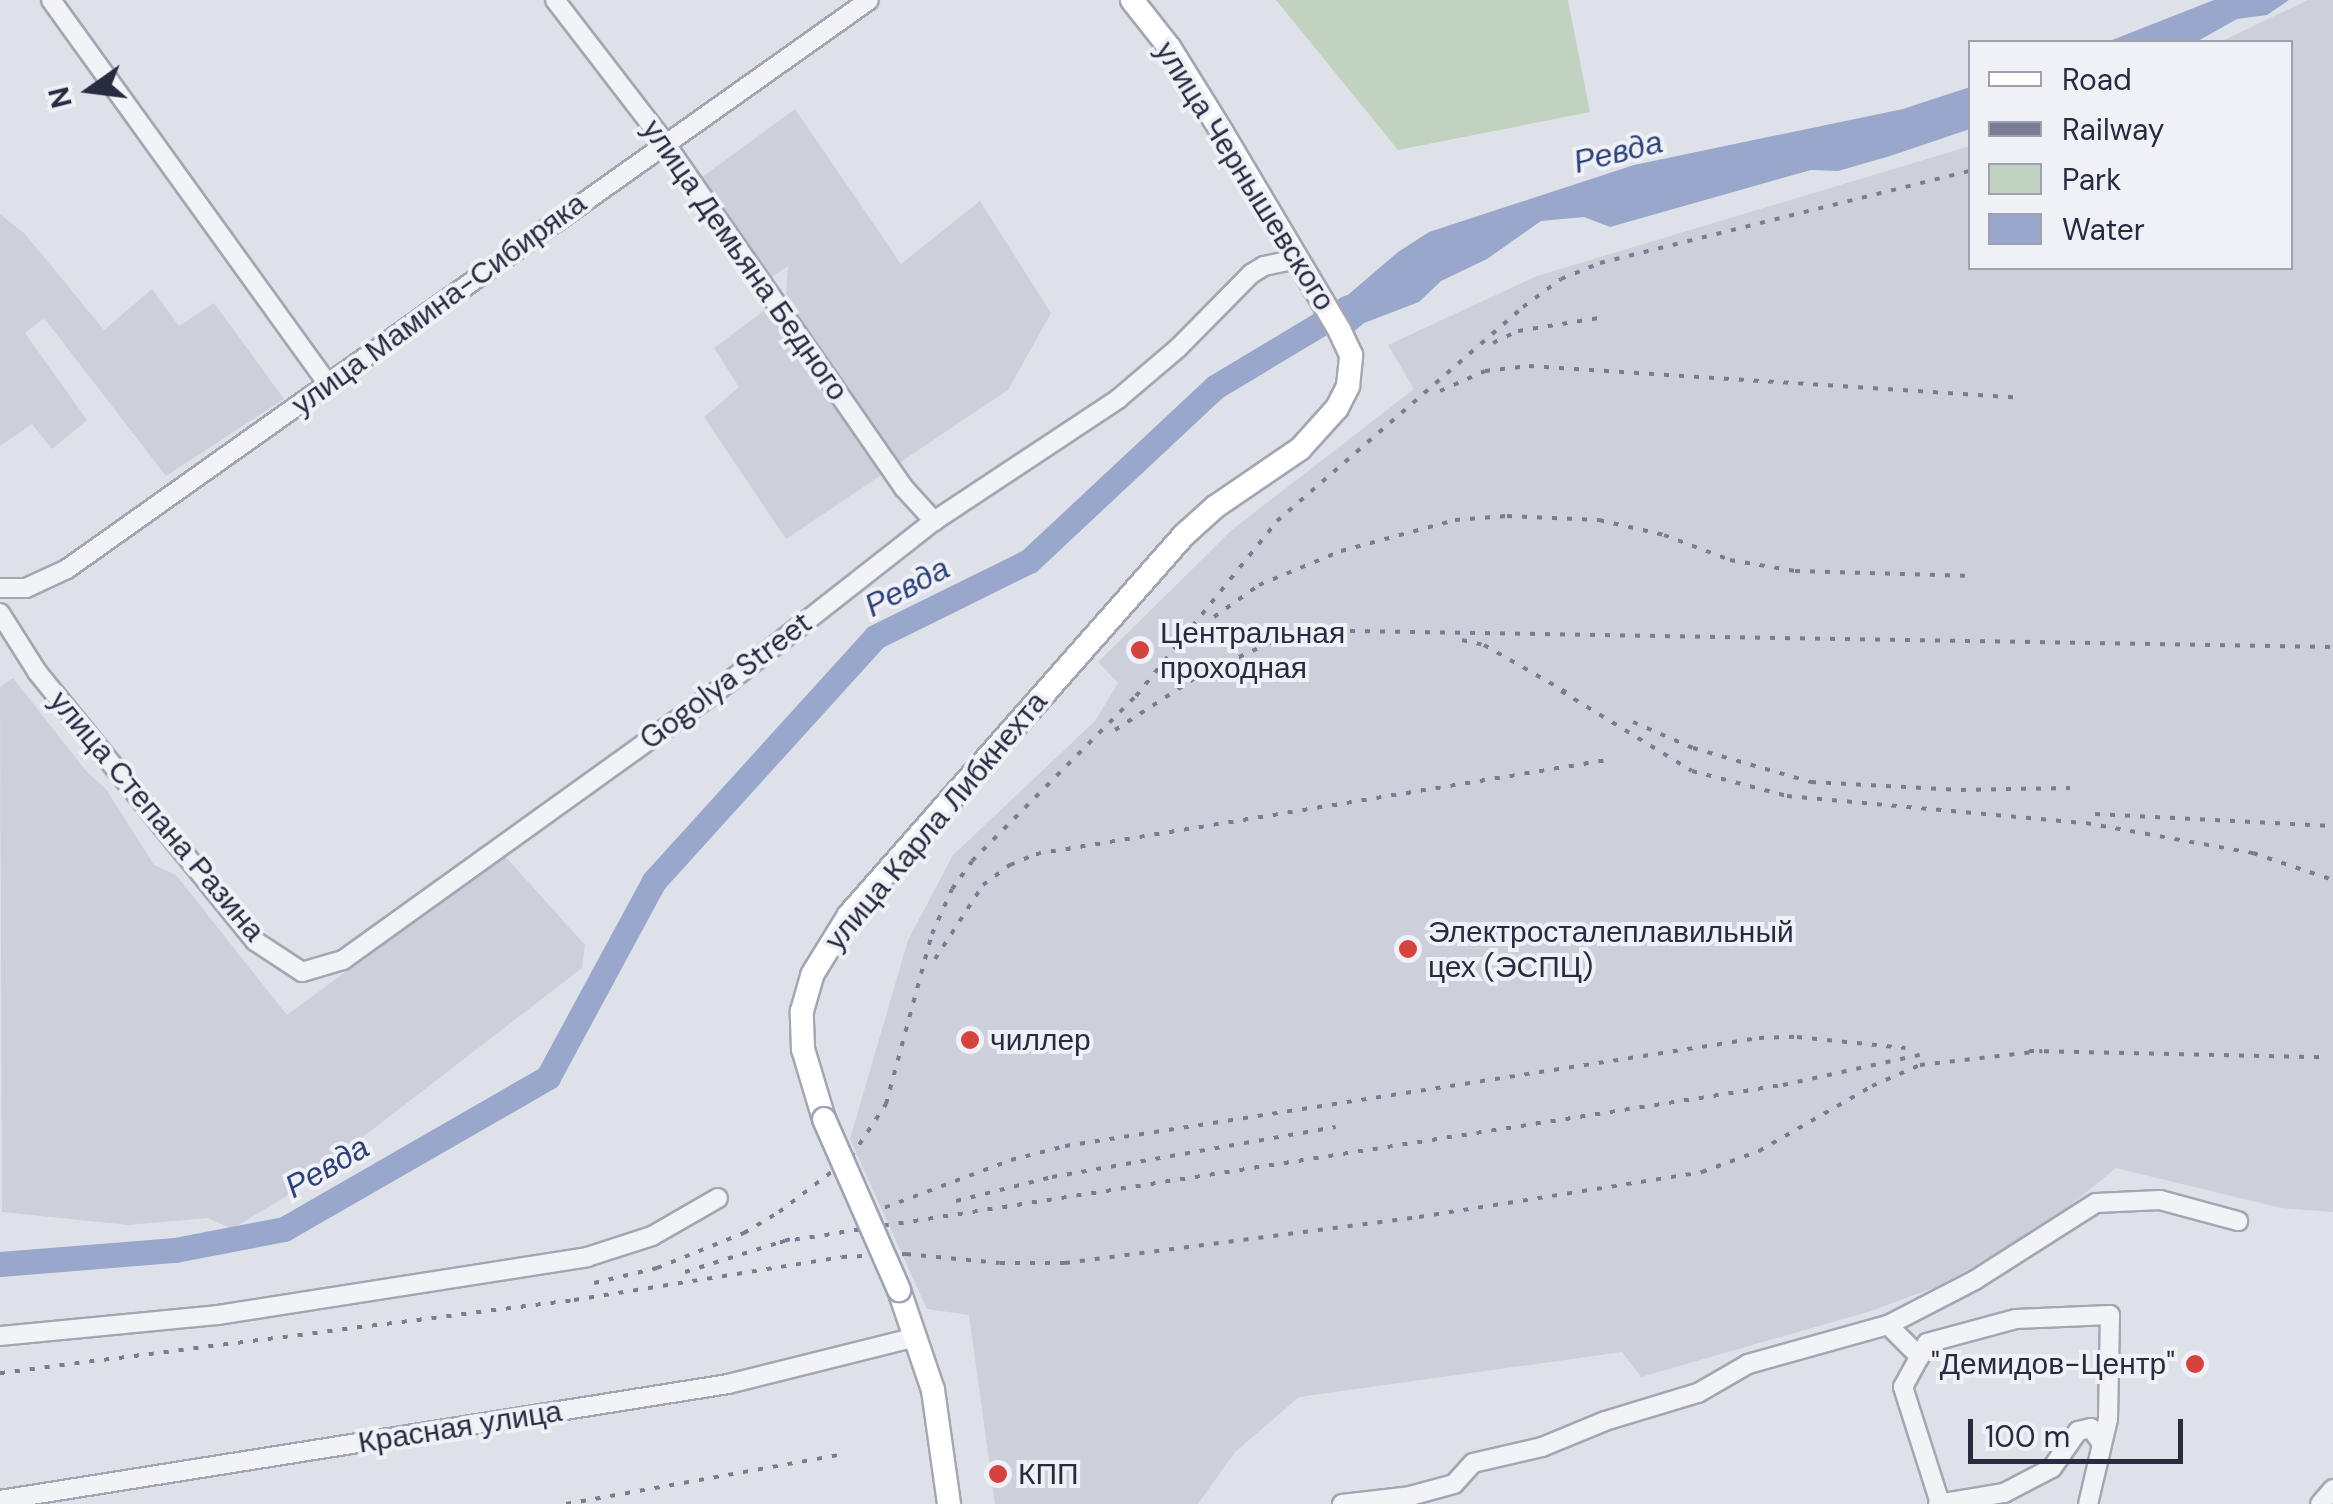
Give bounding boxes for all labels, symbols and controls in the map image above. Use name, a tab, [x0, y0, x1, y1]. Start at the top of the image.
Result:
street label: улица Чернышевского	[1147, 35, 1343, 317]
north arrow	[40, 40, 140, 140]
legend	[1968, 40, 2293, 270]
text: Road	[2062, 60, 2132, 99]
text: N	[40, 83, 81, 112]
text: Railway	[2062, 110, 2165, 149]
street label: улица Демьяна Бедного	[634, 113, 856, 407]
water label: Ревда	[1570, 122, 1666, 182]
text: Park	[2062, 160, 2121, 199]
street label: улица Мамина-Сибиряка	[285, 185, 593, 423]
text: Water	[2062, 210, 2145, 249]
water label: Ревда	[858, 549, 956, 625]
street label: Gogolya Street	[633, 605, 819, 757]
place label: Центральная проходная	[1160, 615, 1345, 686]
marker: Центральная проходная	[1129, 639, 1151, 661]
street label: улица Степана Разина	[42, 684, 272, 948]
street label: улица Карла Либкнехта	[817, 684, 1055, 958]
place label: Электросталеплавильный цех (ЭСПЦ)	[1428, 914, 1794, 984]
marker: Электросталеплавильный цех (ЭСПЦ)	[1397, 938, 1419, 960]
place label: чиллер	[990, 1022, 1091, 1058]
marker: чиллер	[959, 1029, 981, 1051]
water label: Ревда	[278, 1128, 376, 1206]
place label: "Демидов-Центр"	[1931, 1346, 2175, 1382]
marker: "Демидов-Центр"	[2184, 1353, 2206, 1375]
street label: Красная улица	[356, 1393, 564, 1461]
scale bar	[1973, 1399, 2188, 1461]
text: 100 m	[1985, 1417, 2070, 1456]
place label: КПП	[1018, 1456, 1079, 1492]
marker: КПП	[987, 1463, 1009, 1485]

